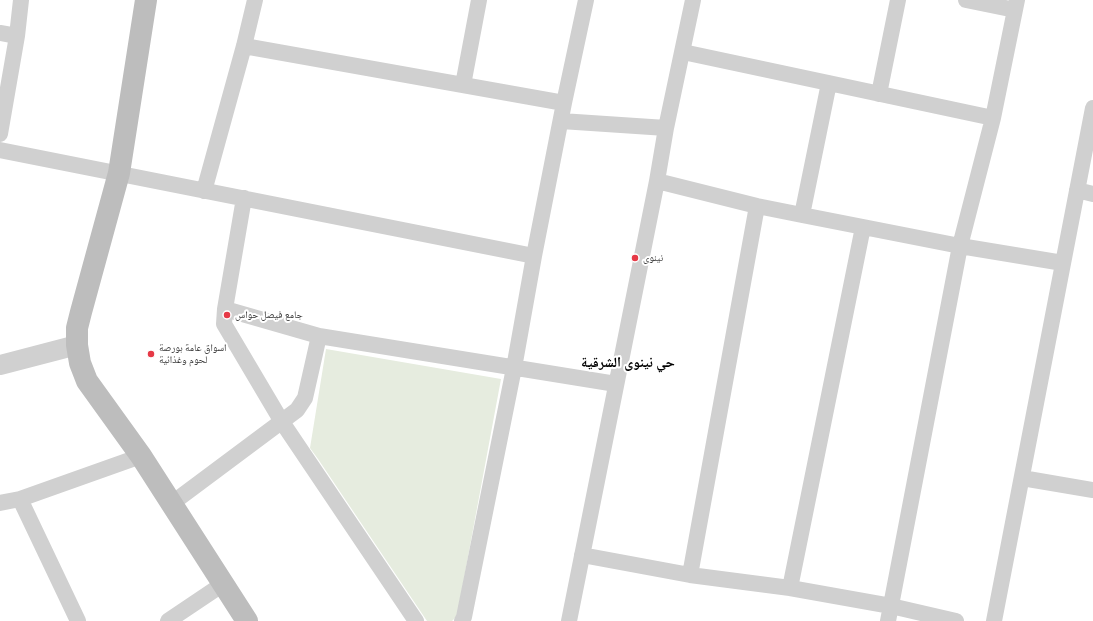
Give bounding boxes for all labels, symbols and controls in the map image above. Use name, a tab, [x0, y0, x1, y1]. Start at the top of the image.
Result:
place label: نينوى	[643, 252, 663, 264]
marker: نينوى	[630, 253, 640, 263]
place label: جامع فيصل حواس	[235, 309, 303, 321]
marker: جامع فيصل حواس	[222, 310, 232, 320]
place label: اسواق عامة بورصة لحوم وغذائية	[159, 342, 226, 366]
marker: اسواق عامة بورصة لحوم وغذائية	[146, 349, 156, 359]
district label: حي نينوى الشرقية	[581, 355, 675, 371]

